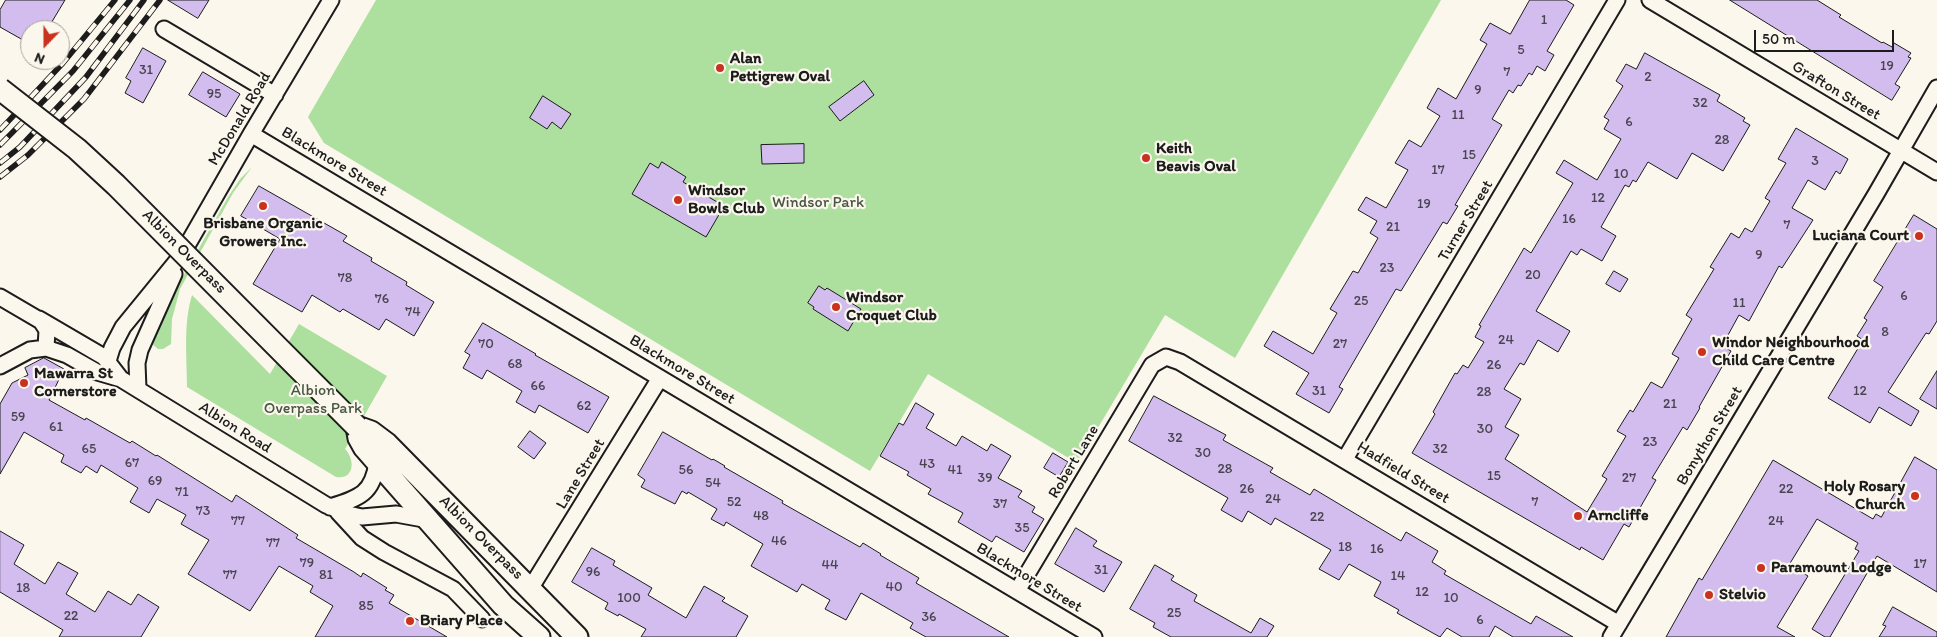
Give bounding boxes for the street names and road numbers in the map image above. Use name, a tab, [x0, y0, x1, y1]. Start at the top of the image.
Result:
street label: Grafton Street	[1788, 57, 1884, 125]
street label: McDonald Road	[204, 69, 276, 169]
street label: Blackmore Street	[278, 123, 390, 201]
street label: Turner Street	[1434, 177, 1498, 265]
street label: Albion Overpass	[138, 206, 230, 298]
street label: Blackmore Street	[626, 331, 738, 409]
street label: Bonython Street	[1673, 383, 1747, 489]
street label: Albion Road	[195, 398, 275, 458]
street label: Robert Lane	[1045, 422, 1103, 502]
street label: Lane Street	[552, 435, 610, 513]
street label: Hadfield Street	[1353, 438, 1453, 508]
street label: Albion Overpass	[435, 492, 527, 584]
street label: Blackmore Street	[973, 539, 1085, 617]

